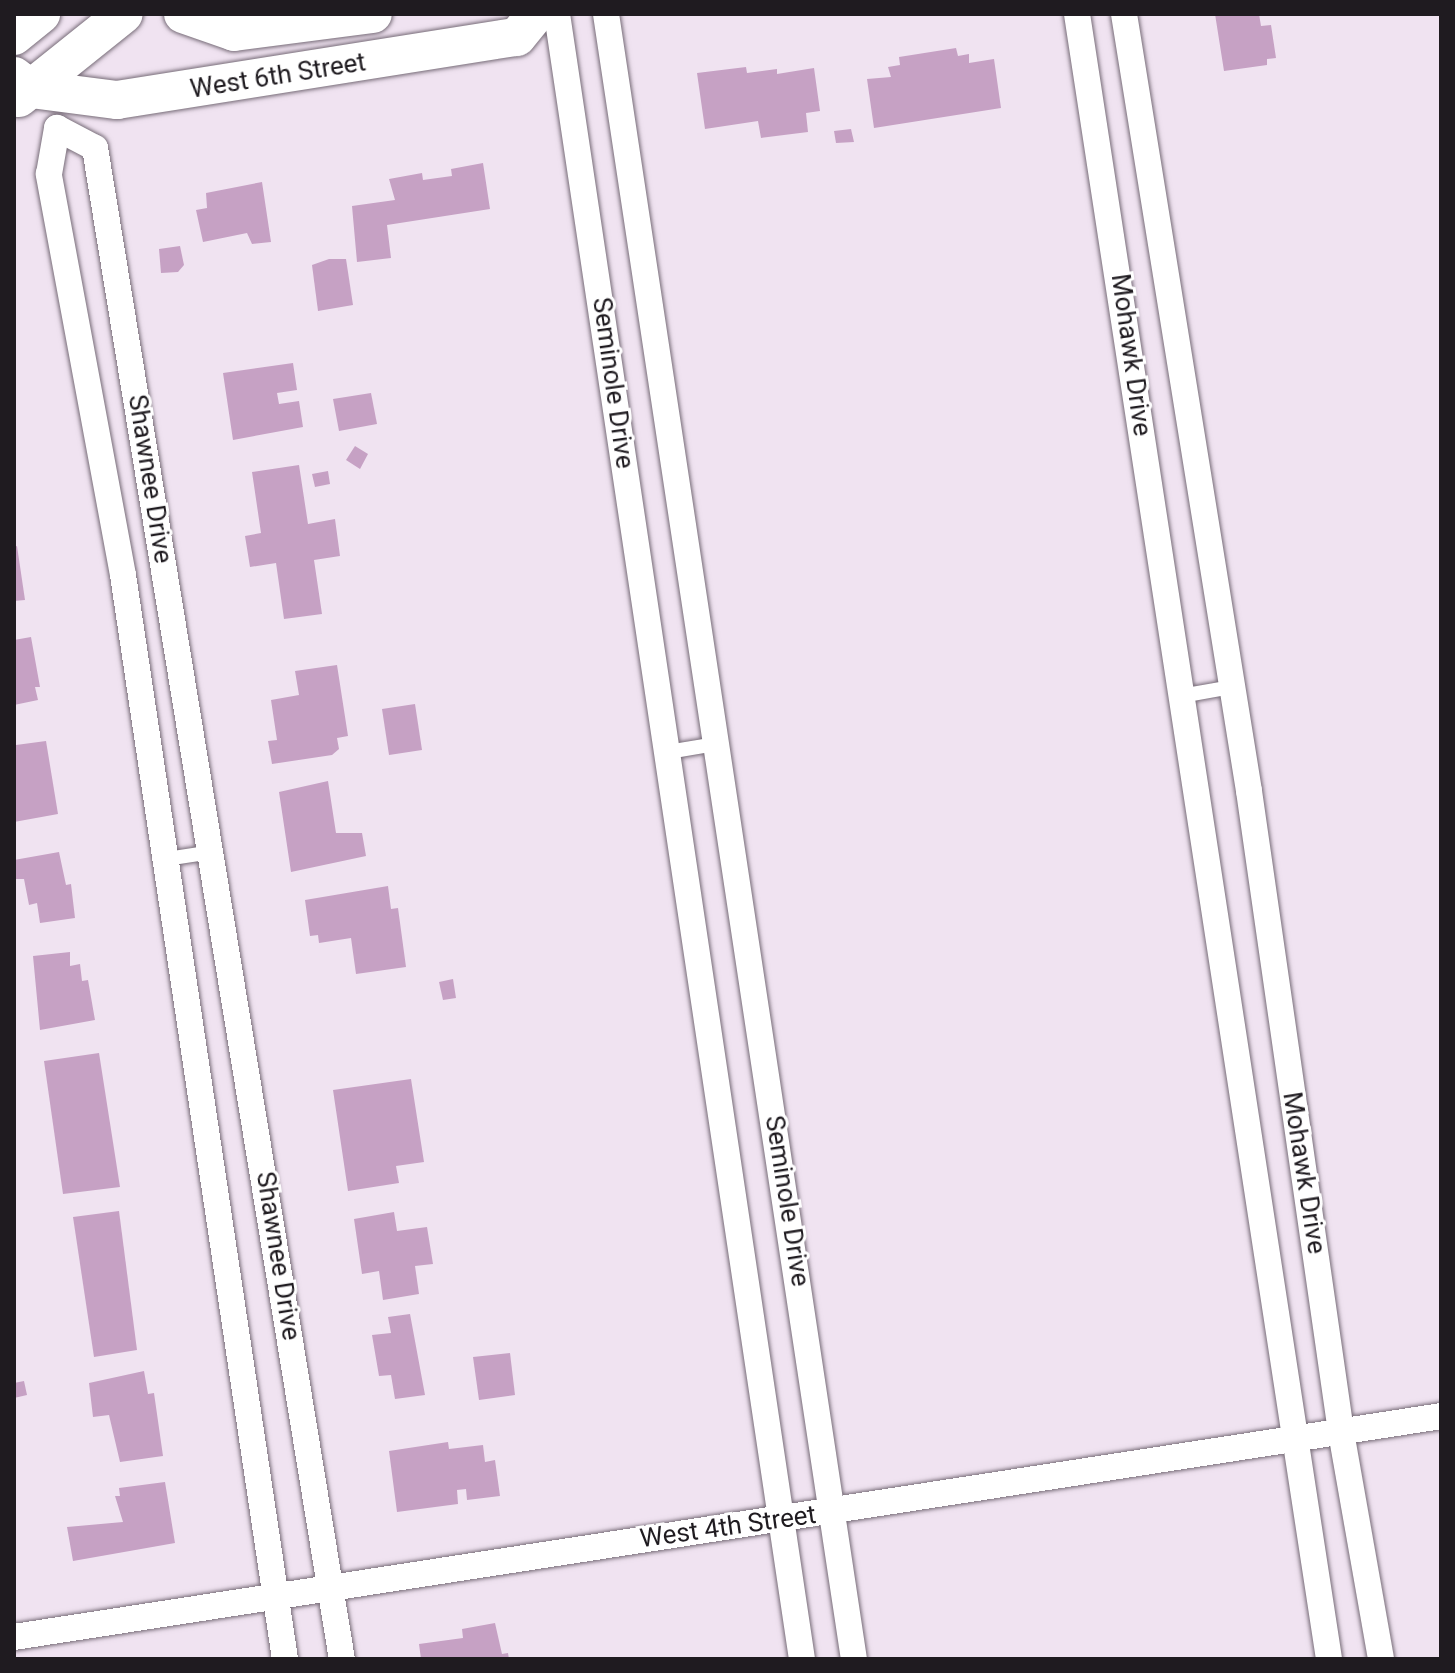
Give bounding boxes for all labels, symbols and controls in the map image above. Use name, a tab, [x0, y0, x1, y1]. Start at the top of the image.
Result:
street label: West 6th Street	[188, 47, 368, 105]
street label: Mohawk Drive	[1104, 272, 1158, 438]
street label: Seminole Drive	[586, 295, 640, 471]
street label: Shawnee Drive	[121, 392, 179, 566]
street label: Mohawk Drive	[1276, 1090, 1332, 1256]
street label: Seminole Drive	[758, 1113, 816, 1289]
street label: Shawnee Drive	[249, 1169, 307, 1343]
street label: West 4th Street	[638, 1499, 818, 1555]

